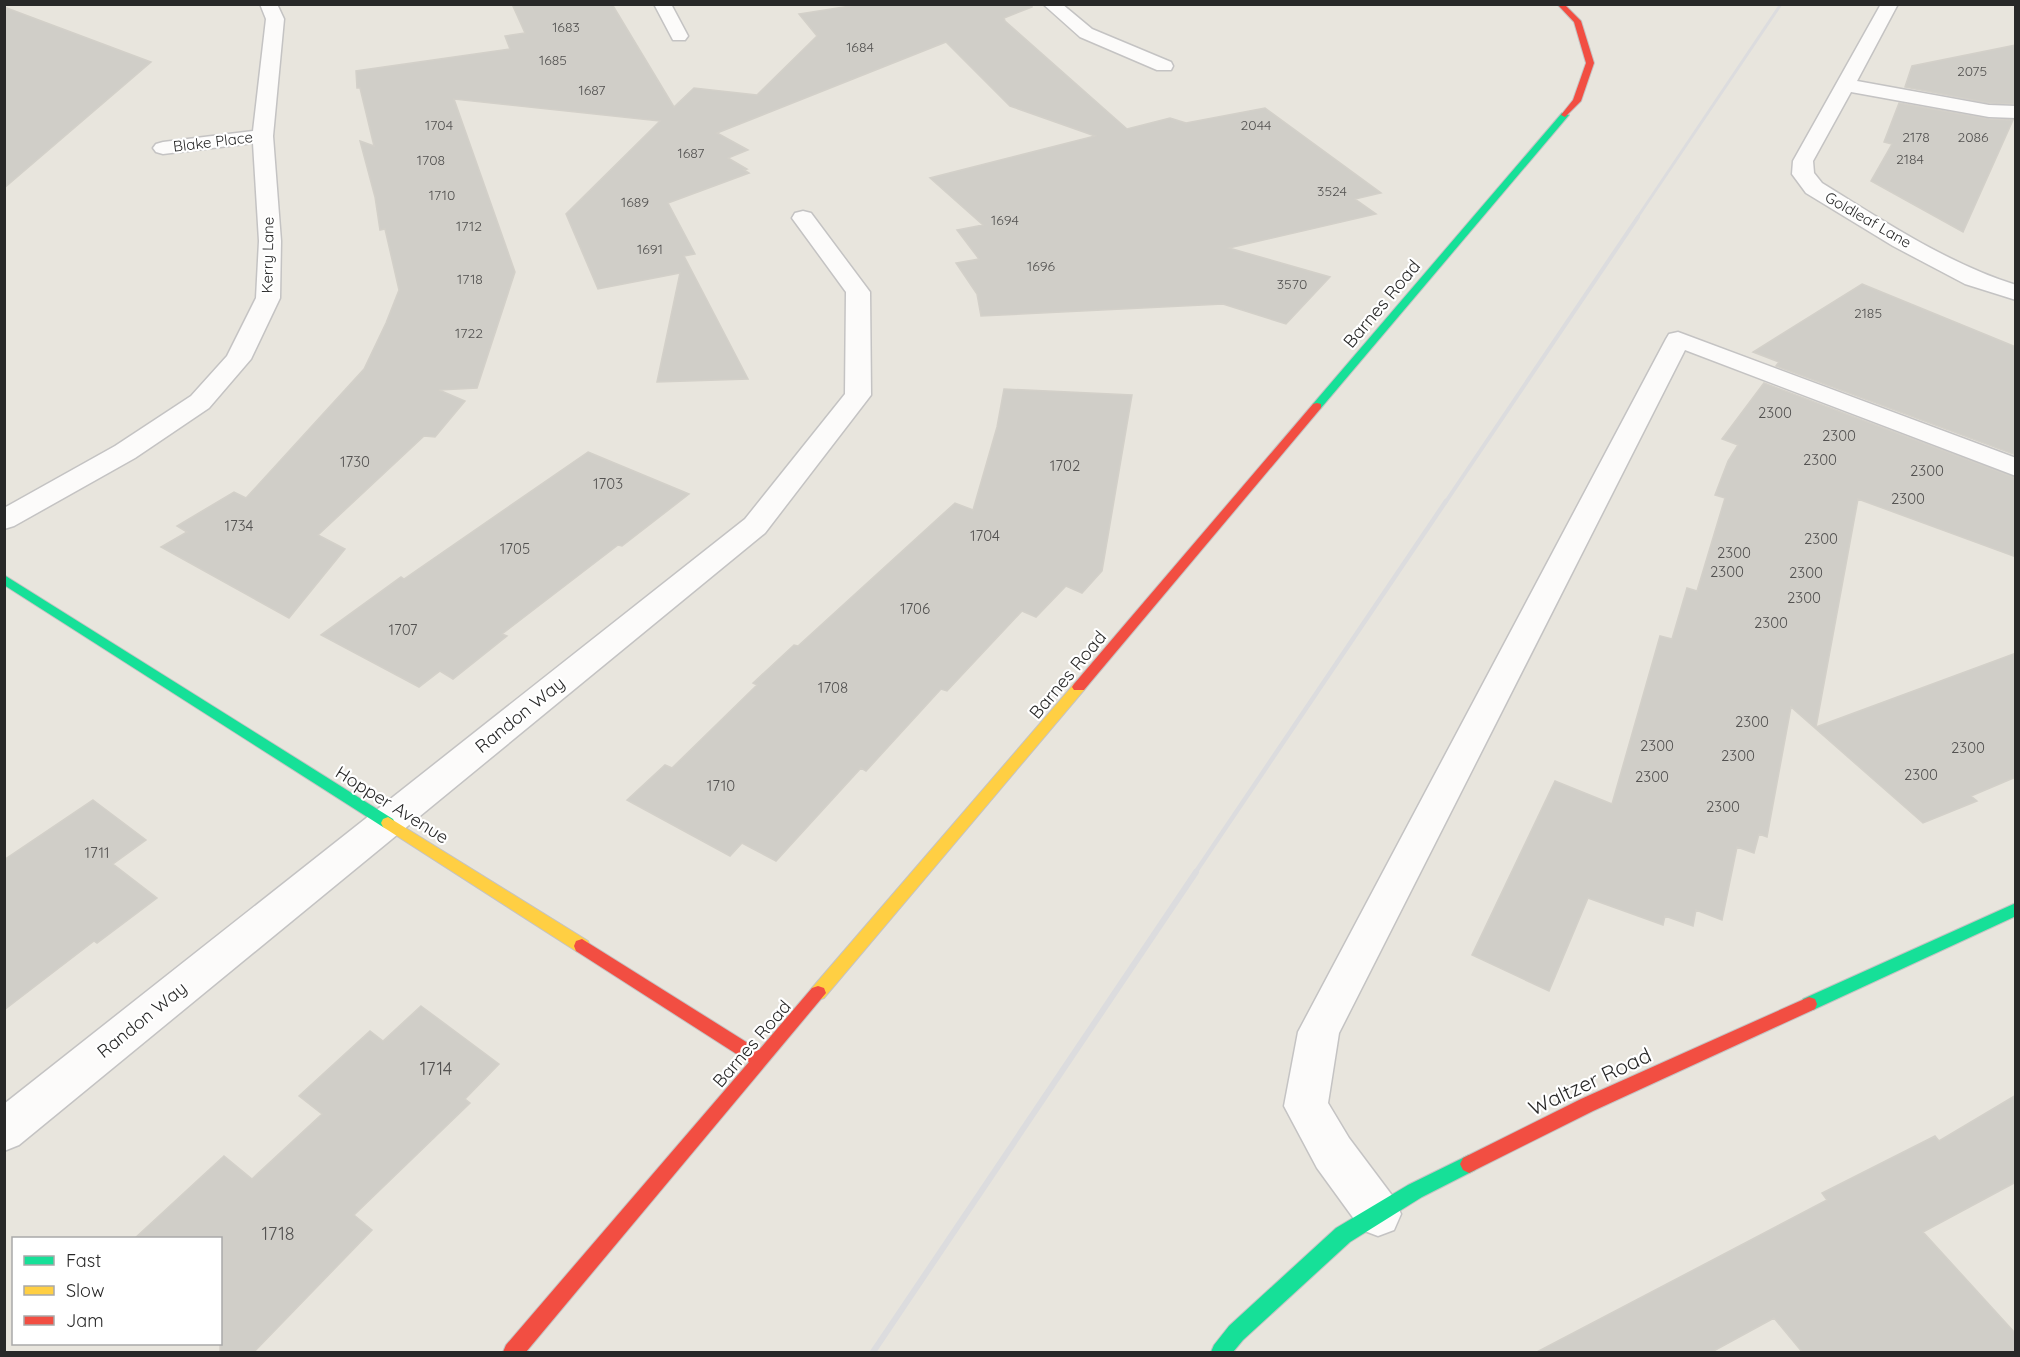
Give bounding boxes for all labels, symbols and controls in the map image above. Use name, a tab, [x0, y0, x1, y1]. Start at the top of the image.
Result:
house number: 1683	[552, 18, 580, 36]
house number: 1684	[846, 38, 874, 56]
house number: 1685	[539, 51, 567, 69]
house number: 2075	[1957, 62, 1987, 80]
house number: 1687	[578, 81, 606, 99]
house number: 1704	[425, 116, 453, 134]
house number: 2044	[1241, 116, 1271, 134]
street label: Blake Place	[172, 127, 254, 156]
house number: 2178	[1902, 128, 1930, 146]
house number: 2086	[1957, 128, 1989, 146]
house number: 1687	[677, 144, 705, 162]
house number: 2184	[1896, 150, 1924, 168]
house number: 1708	[417, 151, 445, 169]
house number: 3524	[1317, 182, 1347, 200]
house number: 1710	[429, 186, 455, 204]
street label: Goldleaf Lane	[1822, 187, 1915, 252]
house number: 1689	[621, 193, 649, 211]
house number: 1694	[991, 211, 1019, 229]
street label: Kerry Lane	[257, 216, 278, 293]
house number: 1712	[456, 217, 482, 235]
house number: 1691	[637, 240, 663, 258]
street label: Barnes Road	[1338, 255, 1425, 352]
house number: 1696	[1027, 257, 1055, 275]
house number: 1718	[457, 270, 483, 288]
house number: 3570	[1277, 275, 1307, 293]
house number: 2185	[1854, 304, 1882, 322]
house number: 1722	[455, 324, 483, 342]
house number: 2300	[1758, 403, 1792, 422]
house number: 2300	[1822, 426, 1856, 445]
house number: 2300	[1803, 450, 1837, 469]
house number: 1730	[340, 452, 370, 471]
house number: 1702	[1050, 456, 1080, 475]
house number: 2300	[1910, 461, 1944, 480]
house number: 1703	[593, 474, 623, 493]
house number: 2300	[1891, 489, 1925, 508]
house number: 1734	[224, 516, 254, 535]
house number: 1704	[970, 526, 1000, 545]
house number: 2300	[1804, 529, 1838, 548]
house number: 1705	[500, 539, 530, 558]
house number: 2300	[1717, 543, 1751, 562]
house number: 2300	[1710, 562, 1744, 581]
house number: 2300	[1789, 563, 1823, 582]
house number: 2300	[1787, 588, 1821, 607]
house number: 1706	[900, 599, 930, 618]
house number: 2300	[1754, 613, 1788, 632]
house number: 1707	[388, 620, 418, 639]
street label: Barnes Road	[1024, 626, 1111, 723]
street label: Randon Way	[470, 671, 569, 758]
house number: 1708	[818, 678, 848, 697]
house number: 2300	[1735, 712, 1769, 731]
house number: 2300	[1640, 736, 1674, 755]
house number: 2300	[1951, 738, 1985, 757]
house number: 2300	[1721, 746, 1755, 765]
street label: Hopper Avenue	[331, 761, 453, 849]
house number: 2300	[1904, 765, 1938, 784]
house number: 2300	[1635, 767, 1669, 786]
house number: 1710	[707, 776, 735, 795]
house number: 2300	[1706, 797, 1740, 816]
house number: 1711	[84, 843, 110, 862]
street label: Randon Way	[92, 976, 191, 1063]
street label: Barnes Road	[707, 995, 796, 1092]
street label: Waltzer Road	[1524, 1041, 1655, 1121]
house number: 1714	[420, 1057, 452, 1080]
house number: 1718	[261, 1222, 295, 1245]
legend	[12, 1237, 222, 1345]
text: Fast	[66, 1249, 101, 1272]
text: Slow	[66, 1279, 104, 1302]
text: Jam	[66, 1309, 104, 1332]

